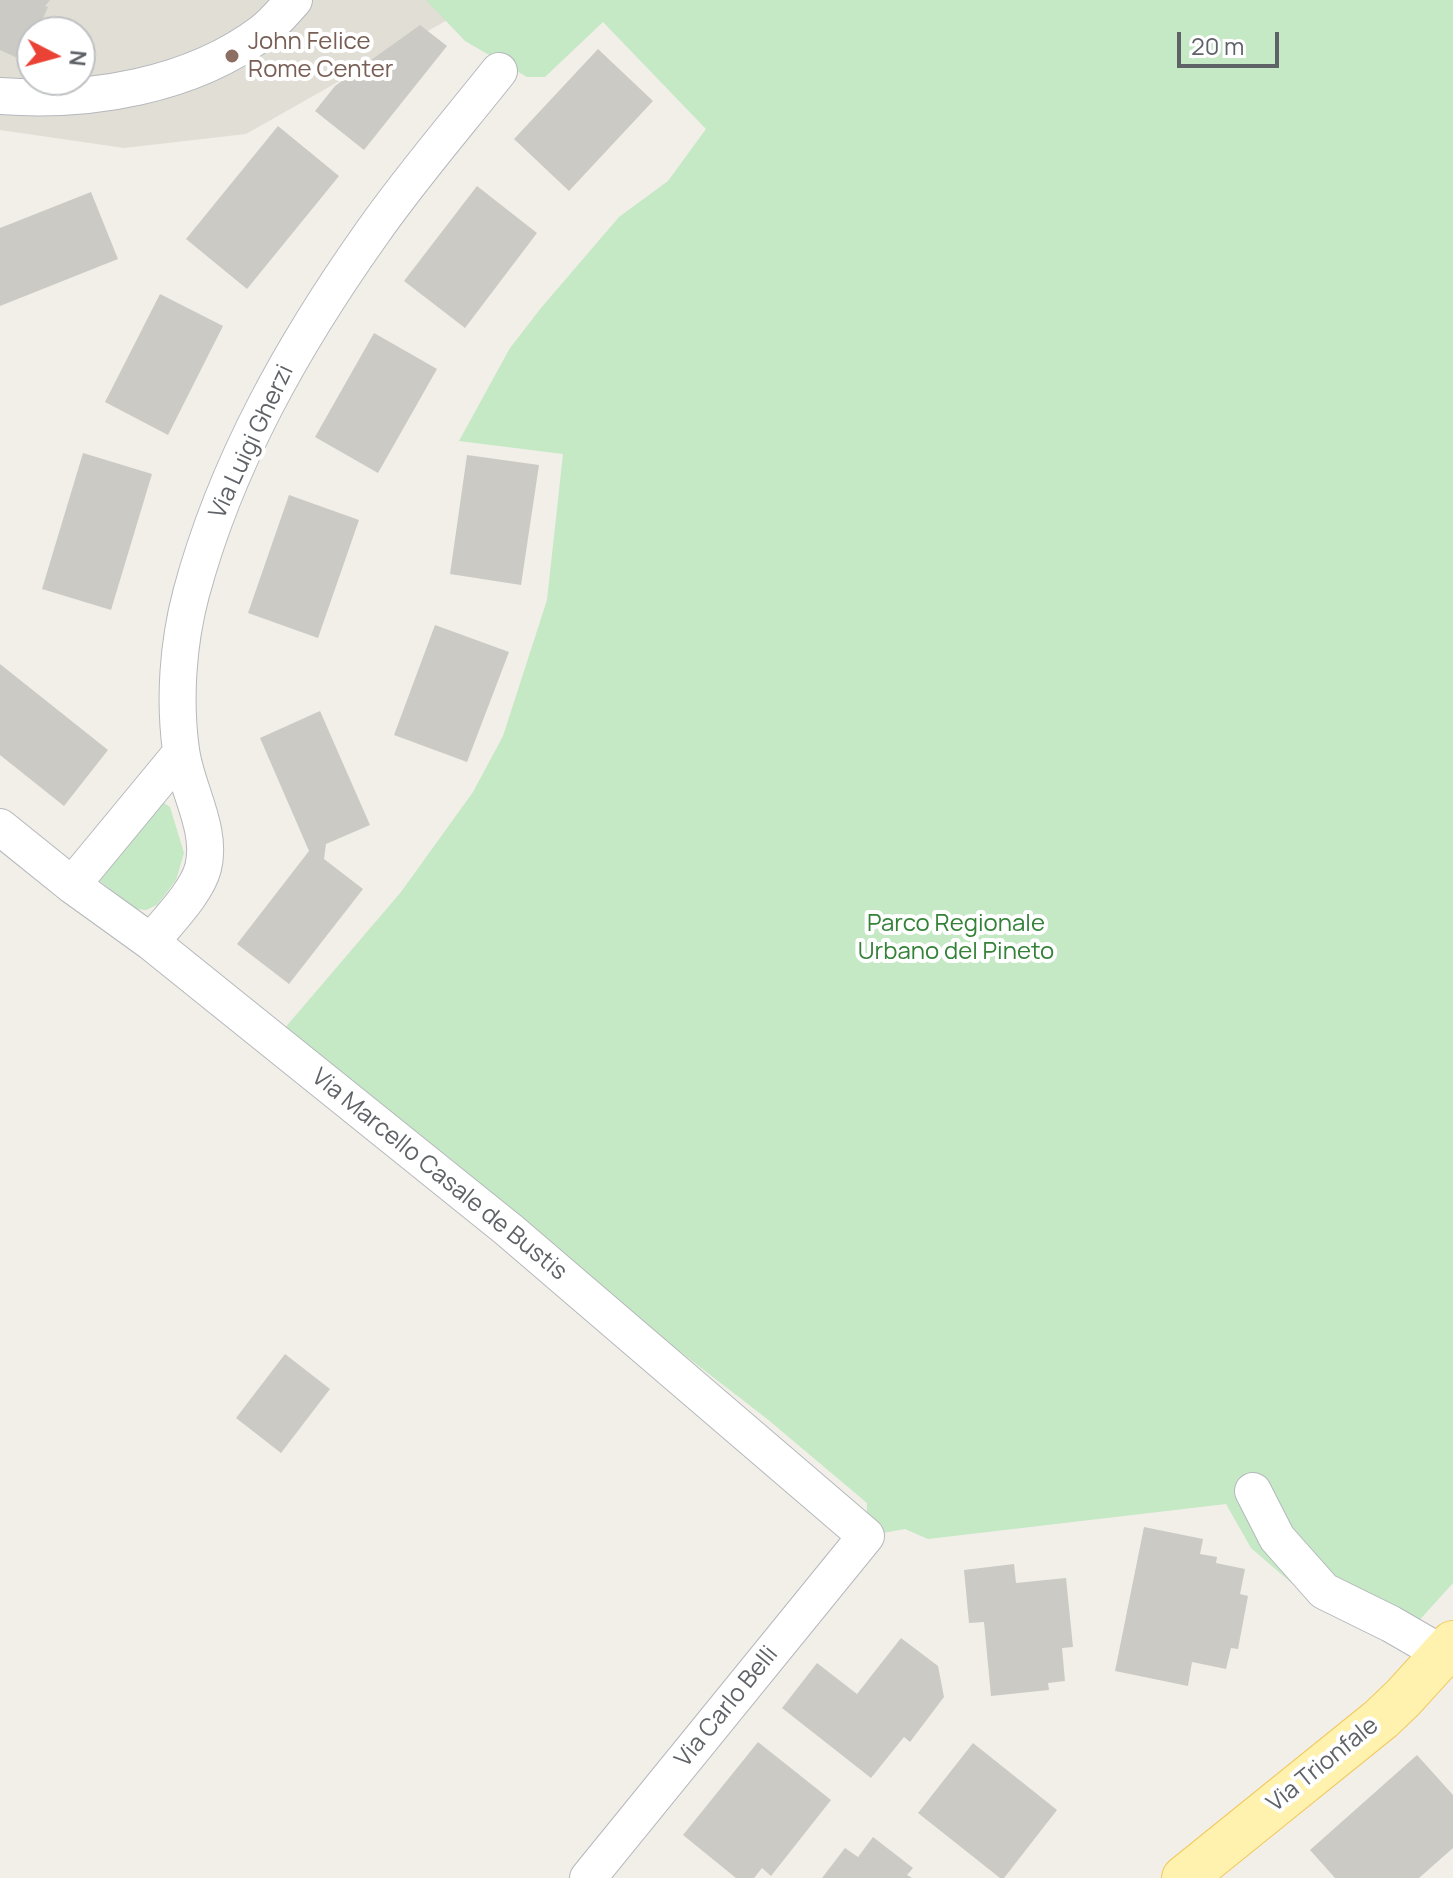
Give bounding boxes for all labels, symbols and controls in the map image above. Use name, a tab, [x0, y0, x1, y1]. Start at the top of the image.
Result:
north arrow	[16, 16, 96, 96]
scale bar	[1181, 16, 1283, 66]
place label: John Felice Rome Center	[248, 28, 393, 84]
text: 20 m	[1191, 29, 1244, 62]
marker: John Felice Rome Center	[223, 47, 241, 65]
text: N	[62, 49, 94, 68]
street label: Via Luigi Gherzi	[204, 360, 300, 524]
park label: Parco Regionale Urbano del Pineto	[858, 910, 1054, 966]
street label: Via Marcello Casale de Bustis	[306, 1063, 572, 1287]
street label: Via Carlo Belli	[670, 1641, 784, 1773]
street label: Via Trionfale	[1262, 1711, 1384, 1819]

